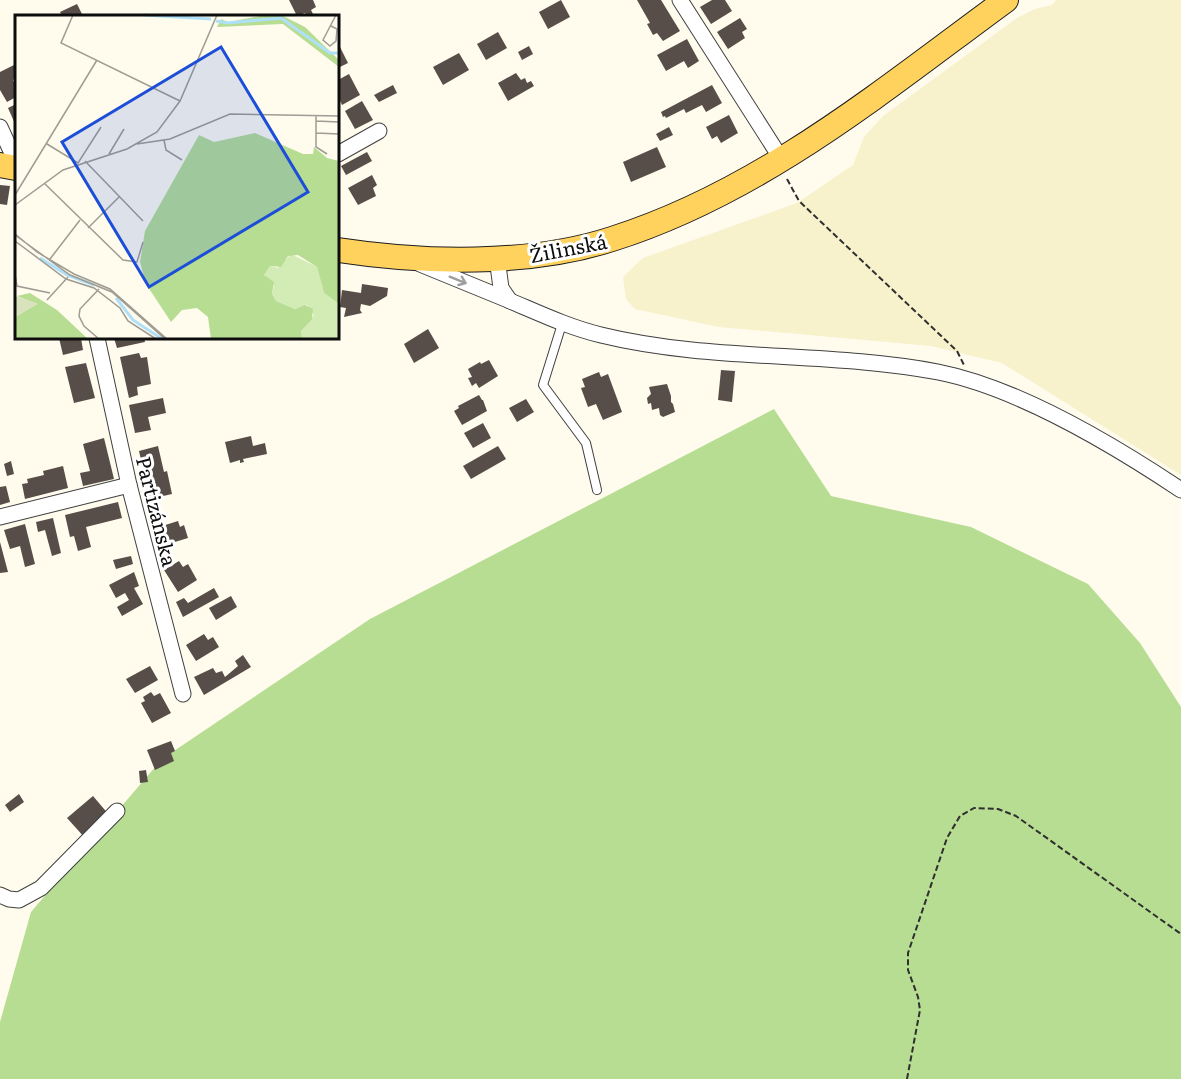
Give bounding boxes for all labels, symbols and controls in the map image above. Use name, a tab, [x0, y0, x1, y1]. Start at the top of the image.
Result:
inset map	[15, 15, 339, 339]
street label: Žilinská	[527, 225, 609, 269]
one-way arrow	[448, 275, 467, 286]
street label: Partizánska	[130, 453, 186, 569]

